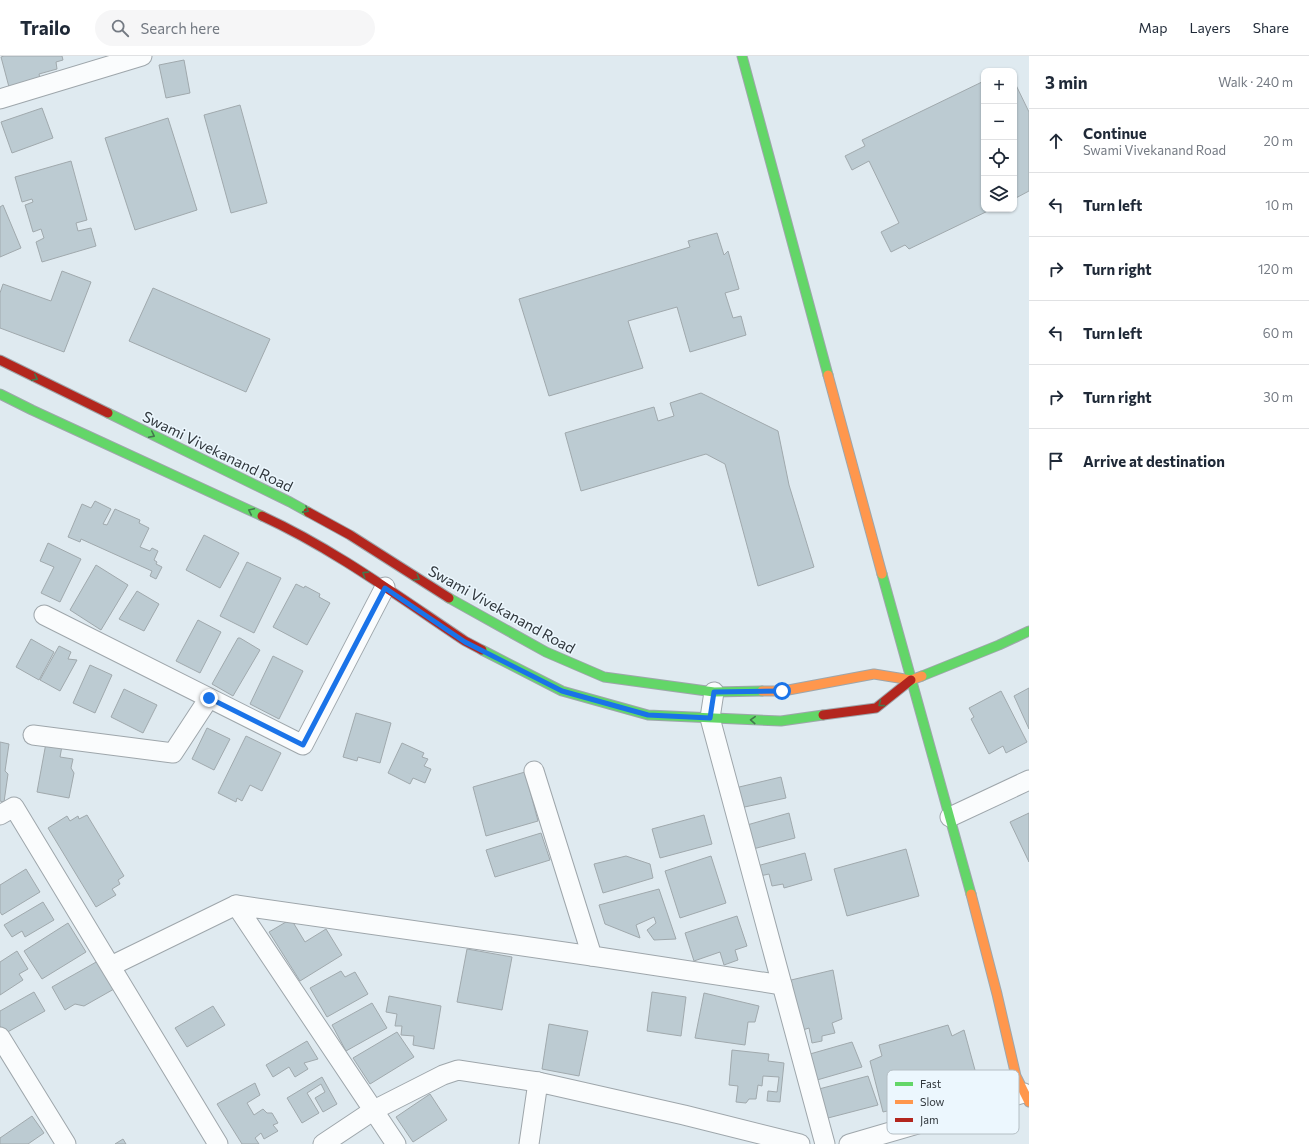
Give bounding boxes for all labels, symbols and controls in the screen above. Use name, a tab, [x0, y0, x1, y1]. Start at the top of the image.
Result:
search box	[95, 10, 375, 46]
text: Trailo	[20, 16, 71, 39]
icon: search	[109, 17, 131, 39]
text: Search here	[141, 19, 220, 37]
text: Map	[1139, 19, 1167, 36]
text: Layers	[1189, 19, 1231, 36]
text: Share	[1253, 19, 1289, 36]
map controls	[981, 68, 1017, 212]
button: +	[981, 68, 1017, 104]
text: 3 min	[1045, 72, 1088, 93]
text: Walk · 240 m	[1218, 74, 1293, 90]
button: −	[981, 104, 1017, 140]
text: Continue	[1083, 124, 1147, 142]
icon: ahead	[1045, 130, 1067, 152]
text: 20 m	[1264, 133, 1293, 149]
button: locate	[981, 140, 1017, 176]
text: Swami Vivekanand Road	[1083, 142, 1226, 158]
button: layers	[981, 176, 1017, 212]
icon: left	[1045, 194, 1067, 216]
text: Turn left	[1083, 196, 1142, 214]
text: 10 m	[1265, 197, 1293, 213]
icon: right	[1045, 258, 1067, 280]
text: Turn right	[1083, 260, 1152, 278]
text: 120 m	[1258, 261, 1293, 277]
icon: left	[1045, 322, 1067, 344]
text: Turn left	[1083, 324, 1142, 342]
text: 60 m	[1263, 325, 1293, 341]
one-way arrow	[31, 373, 38, 380]
icon: right	[1045, 386, 1067, 408]
text: Turn right	[1083, 388, 1152, 406]
text: 30 m	[1263, 389, 1293, 405]
street label: Swami Vivekanand Road	[140, 407, 296, 495]
one-way arrow	[147, 430, 155, 438]
icon: arrive	[1045, 450, 1067, 472]
text: Arrive at destination	[1083, 452, 1225, 470]
one-way arrow	[302, 506, 309, 513]
one-way arrow	[248, 508, 256, 516]
street label: Swami Vivekanand Road	[425, 561, 579, 657]
one-way arrow	[362, 571, 369, 579]
one-way arrow	[413, 573, 420, 581]
route start	[773, 682, 791, 700]
route end	[200, 689, 218, 707]
one-way arrow	[878, 699, 885, 706]
one-way arrow	[750, 715, 756, 724]
legend	[887, 1070, 1019, 1134]
text: Fast	[920, 1077, 942, 1090]
text: Slow	[920, 1095, 945, 1108]
text: Jam	[920, 1113, 939, 1127]

